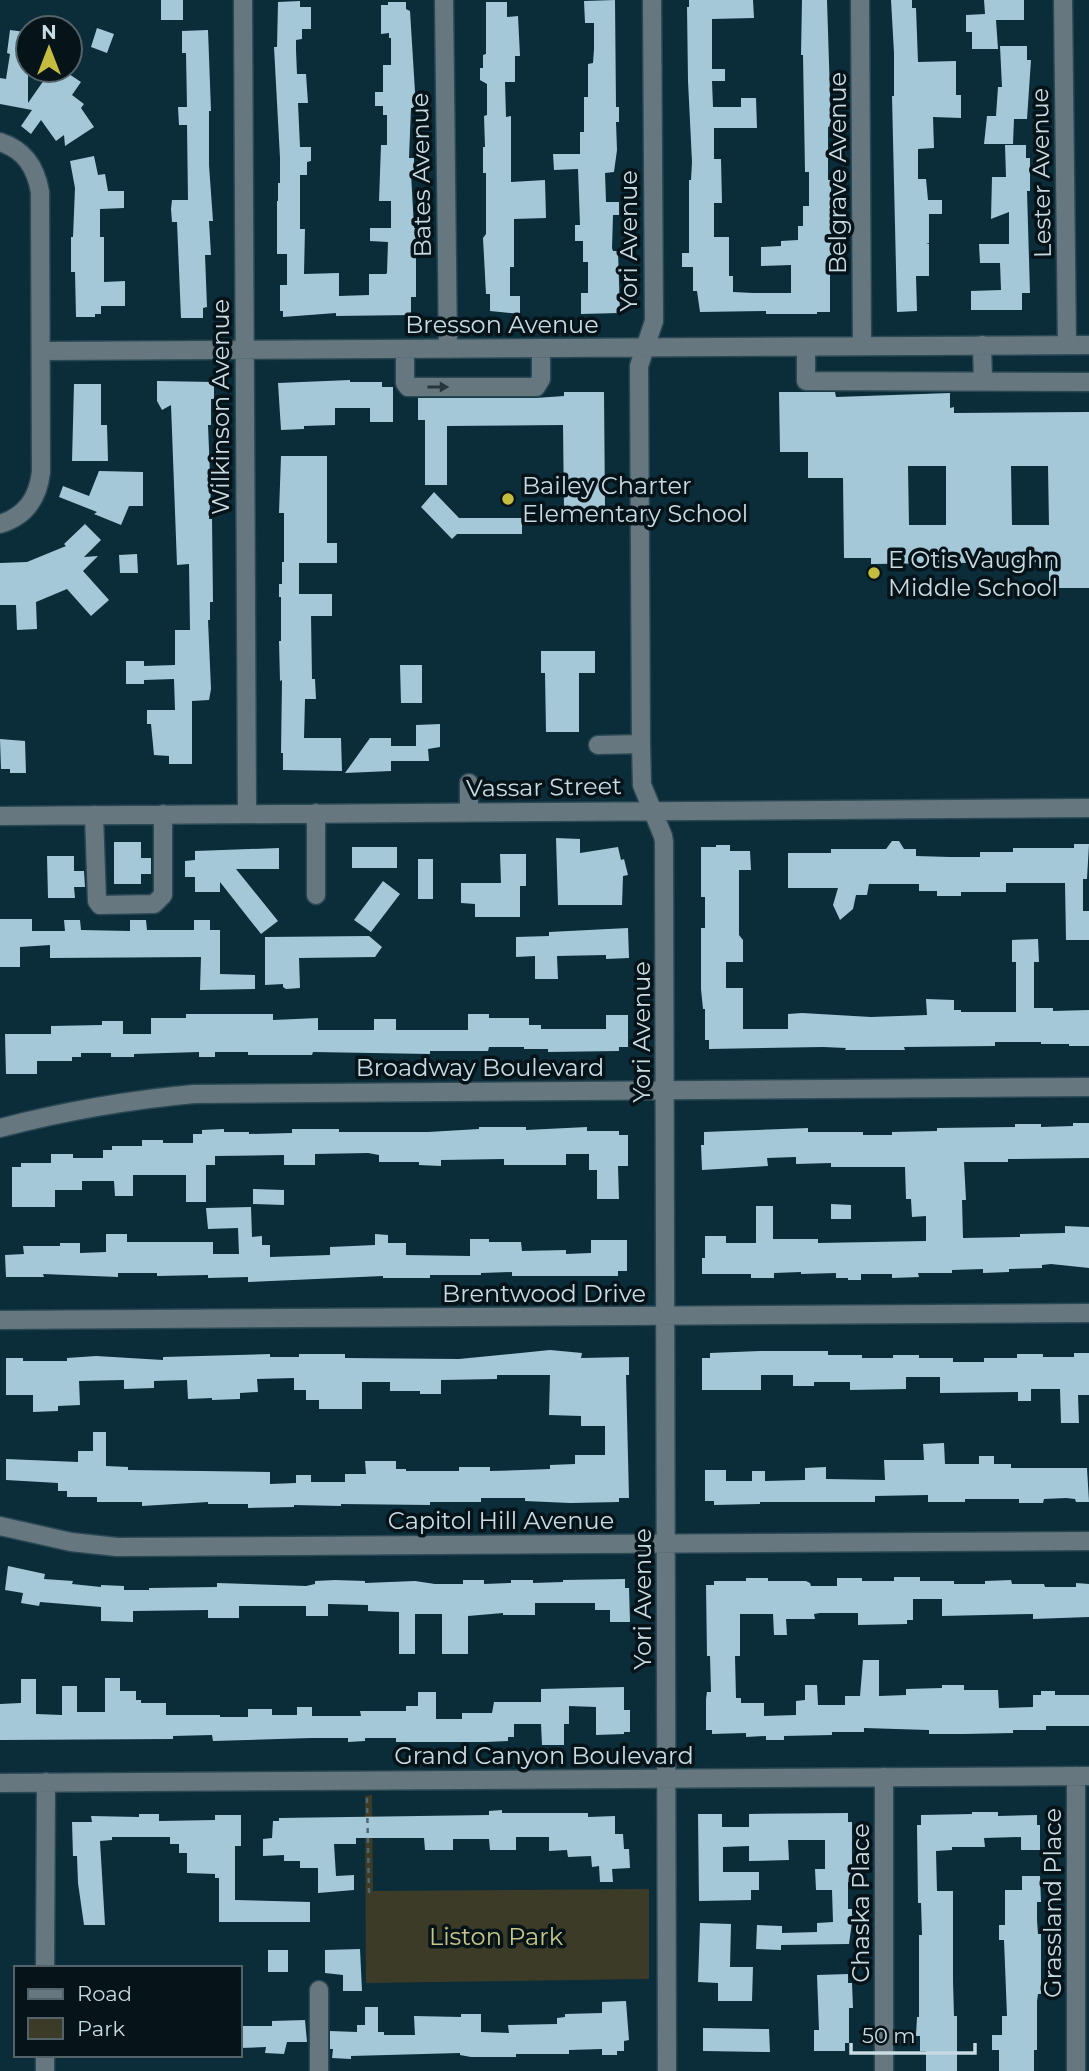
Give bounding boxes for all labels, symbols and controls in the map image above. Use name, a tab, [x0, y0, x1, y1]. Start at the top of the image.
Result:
north arrow	[14, 14, 84, 84]
text: N	[41, 21, 57, 44]
street label: Belgrave Avenue	[823, 72, 852, 274]
street label: Lester Avenue	[1025, 88, 1057, 258]
street label: Bates Avenue	[405, 92, 437, 258]
street label: Yori Avenue	[614, 170, 643, 312]
street label: Wilkinson Avenue	[206, 299, 235, 515]
street label: Bresson Avenue	[405, 310, 599, 339]
one-way arrow	[427, 381, 449, 393]
place label: Bailey Charter Elementary School	[522, 471, 748, 528]
marker: Bailey Charter Elementary School	[500, 491, 516, 507]
place label: E Otis Vaughn Middle School	[888, 545, 1059, 602]
marker: E Otis Vaughn Middle School	[866, 565, 882, 581]
street label: Vassar Street	[466, 771, 622, 803]
street label: Yori Avenue	[627, 961, 656, 1103]
street label: Broadway Boulevard	[356, 1053, 604, 1082]
street label: Brentwood Drive	[442, 1279, 646, 1308]
street label: Capitol Hill Avenue	[388, 1506, 614, 1535]
street label: Yori Avenue	[628, 1528, 657, 1670]
street label: Grand Canyon Boulevard	[394, 1741, 694, 1770]
street label: Grassland Place	[1038, 1808, 1067, 1998]
street label: Chaska Place	[846, 1823, 875, 1983]
park label: Liston Park	[429, 1922, 564, 1951]
legend	[14, 1966, 242, 2057]
text: Road	[77, 1981, 132, 2006]
scale bar	[851, 2011, 975, 2056]
text: Park	[77, 2016, 125, 2041]
text: 50 m	[862, 2023, 916, 2048]

